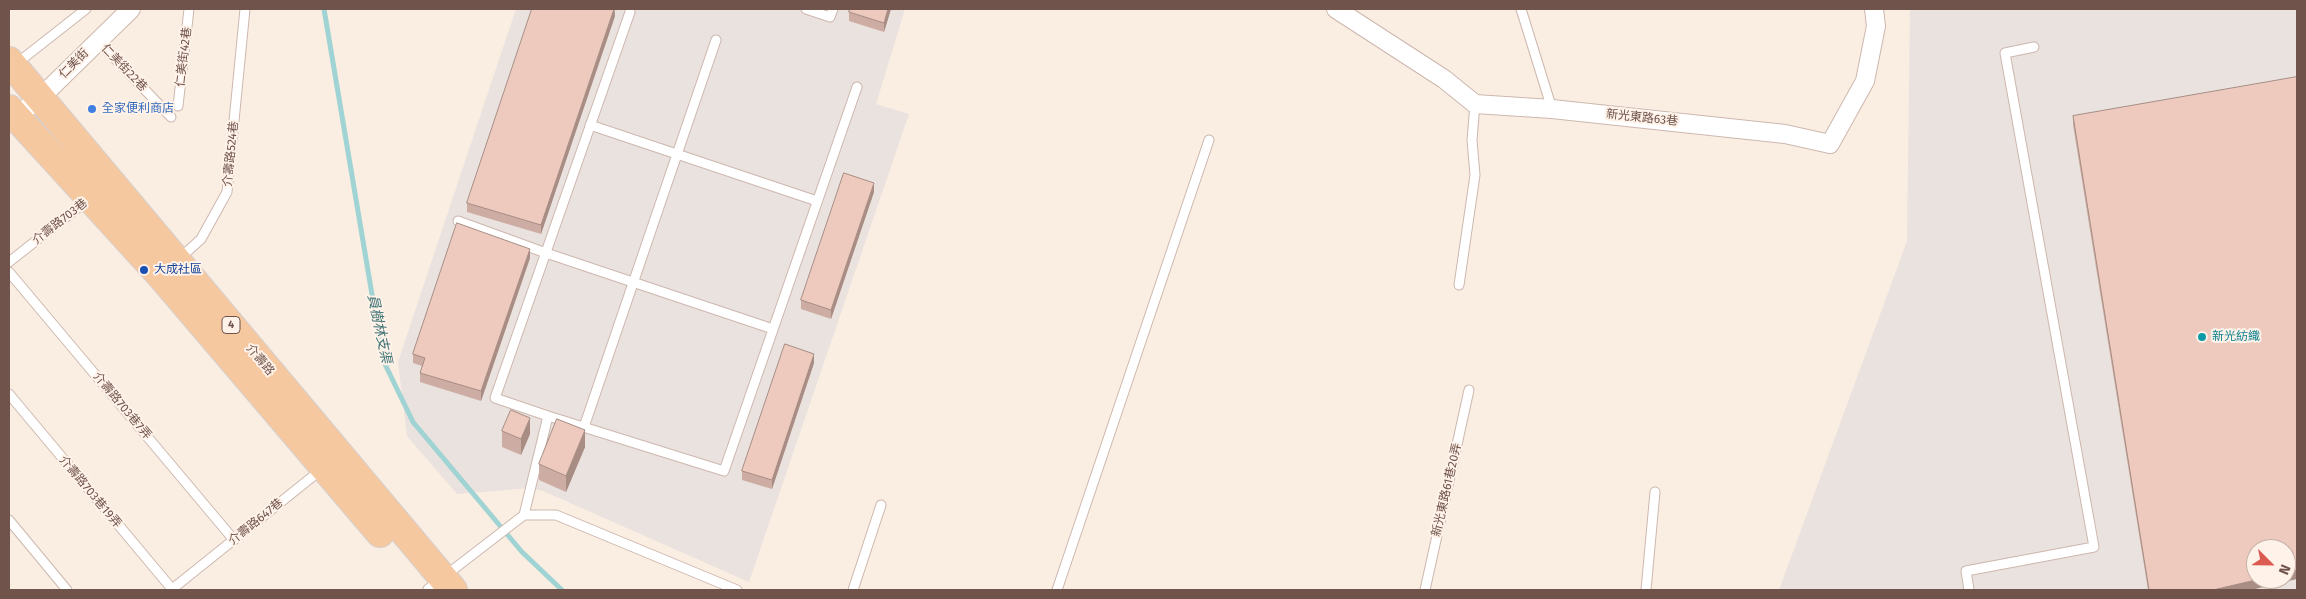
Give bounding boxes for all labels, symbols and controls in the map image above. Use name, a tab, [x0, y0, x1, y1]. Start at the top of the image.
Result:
street label: 仁美街42巷	[173, 26, 195, 88]
street label: 仁美街22巷	[98, 41, 150, 95]
street label: 仁美街	[56, 46, 92, 82]
place label: 全家便利商店	[102, 102, 174, 116]
marker: 全家便利商店	[86, 103, 98, 115]
street label: 新光東路63巷	[1605, 107, 1679, 129]
street label: 介壽路524巷	[220, 120, 242, 188]
street label: 介壽路703巷	[30, 196, 90, 248]
place label: 大成社區	[154, 263, 202, 277]
marker: 大成社區	[138, 264, 150, 276]
water label: 員樹林支渠	[364, 293, 394, 365]
road number: 4	[222, 316, 240, 334]
place label: 新光紡織	[2212, 330, 2260, 344]
marker: 新光紡織	[2196, 331, 2208, 343]
street label: 介壽路	[243, 342, 277, 378]
street label: 介壽路703巷7弄	[90, 370, 154, 442]
street label: 新光東路61巷20弄	[1429, 442, 1465, 538]
street label: 介壽路703巷19弄	[56, 453, 124, 531]
street label: 介壽路647巷	[226, 496, 286, 548]
north arrow	[2246, 539, 2296, 589]
text: N	[2275, 562, 2294, 577]

